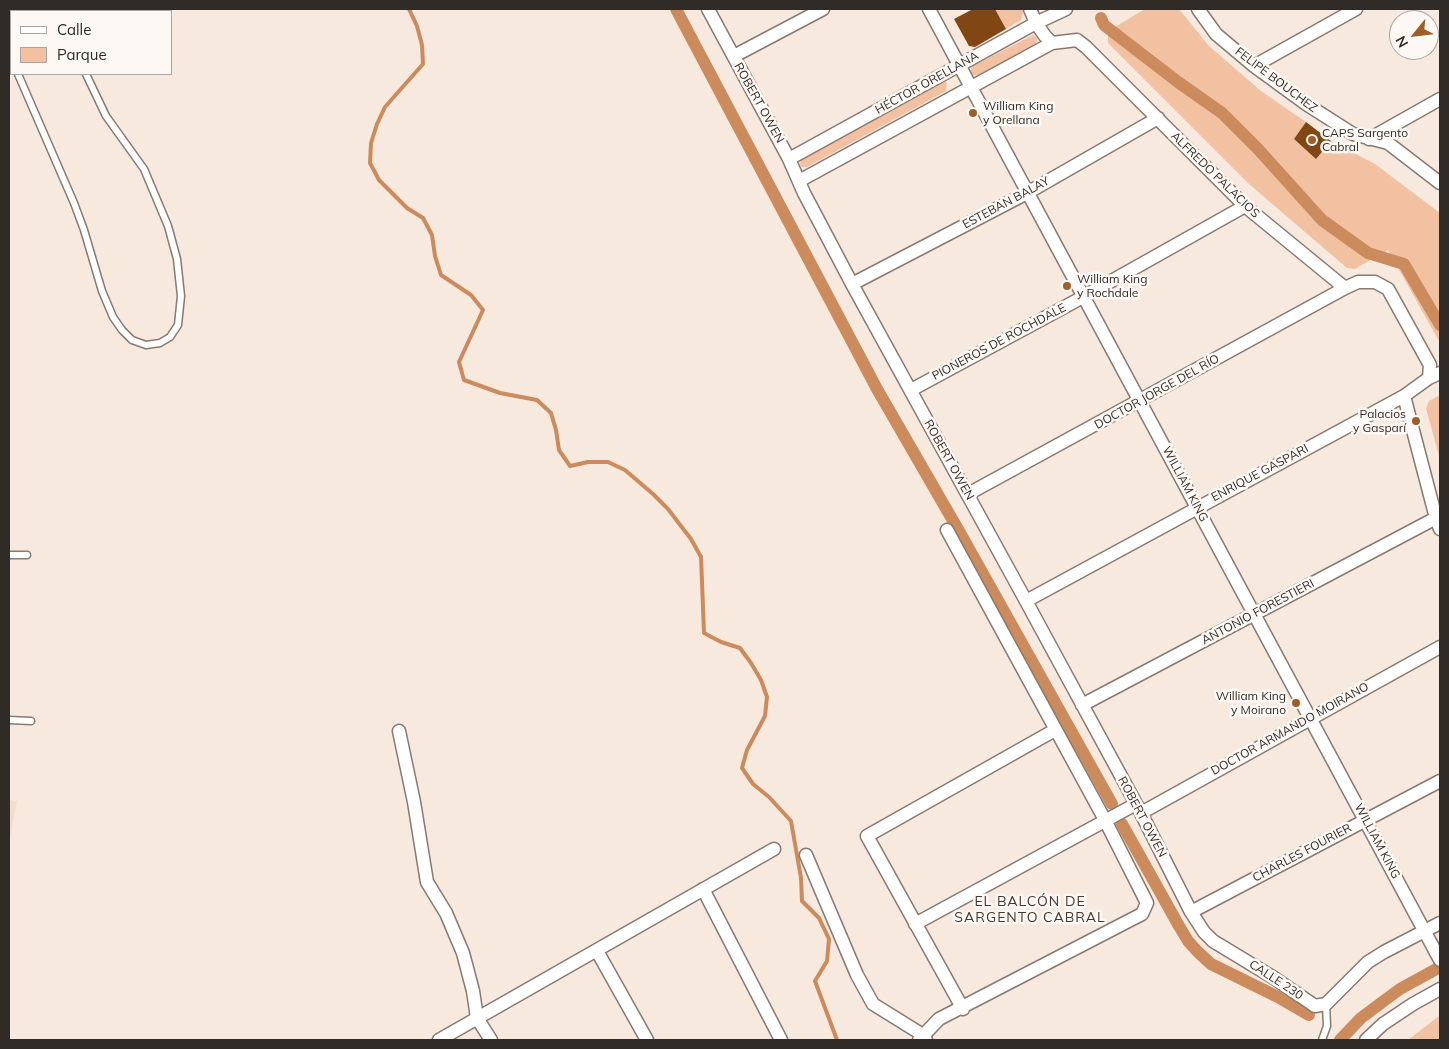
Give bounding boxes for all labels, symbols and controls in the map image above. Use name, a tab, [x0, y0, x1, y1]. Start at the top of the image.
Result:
legend	[10, 10, 172, 75]
north arrow	[1389, 10, 1439, 60]
text: Calle	[57, 20, 91, 39]
text: N	[1391, 33, 1412, 51]
street label: FELIPE BOUCHEZ	[1232, 44, 1320, 116]
text: Parque	[57, 45, 107, 64]
street label: HÉCTOR ORELLANA	[873, 49, 981, 117]
street label: ROBERT OWEN	[731, 60, 787, 146]
place label: William King y Orellana	[983, 99, 1053, 127]
marker: William King y Orellana	[967, 107, 979, 119]
place label: CAPS Sargento Cabral	[1322, 126, 1408, 154]
street label: ALFREDO PALACIOS	[1168, 129, 1262, 221]
marker: CAPS Sargento Cabral	[1306, 134, 1318, 146]
street label: ESTEBAN BALAY	[960, 174, 1052, 232]
place label: William King y Rochdale	[1077, 272, 1147, 300]
marker: William King y Rochdale	[1061, 280, 1073, 292]
street label: PIONEROS DE ROCHDALE	[930, 301, 1068, 383]
street label: DOCTOR JORGE DEL RÍO	[1092, 352, 1222, 432]
place label: Palacios y Gasparí	[1353, 407, 1406, 435]
marker: Palacios y Gasparí	[1410, 415, 1422, 427]
street label: ROBERT OWEN	[921, 417, 977, 503]
street label: ENRIQUE GASPARI	[1209, 441, 1311, 505]
street label: WILLIAM KING	[1159, 444, 1211, 524]
street label: ANTONIO FORESTIERI	[1199, 576, 1317, 648]
street label: DOCTOR ARMANDO MOIRANO	[1209, 680, 1371, 778]
place label: William King y Moirano	[1216, 689, 1286, 717]
marker: William King y Moirano	[1290, 697, 1302, 709]
street label: ROBERT OWEN	[1115, 774, 1169, 860]
street label: WILLIAM KING	[1351, 801, 1403, 881]
street label: CHARLES FOURIER	[1250, 821, 1354, 885]
district label: EL BALCÓN DE SARGENTO CABRAL	[952, 894, 1108, 926]
street label: CALLE 230	[1246, 957, 1306, 1003]

